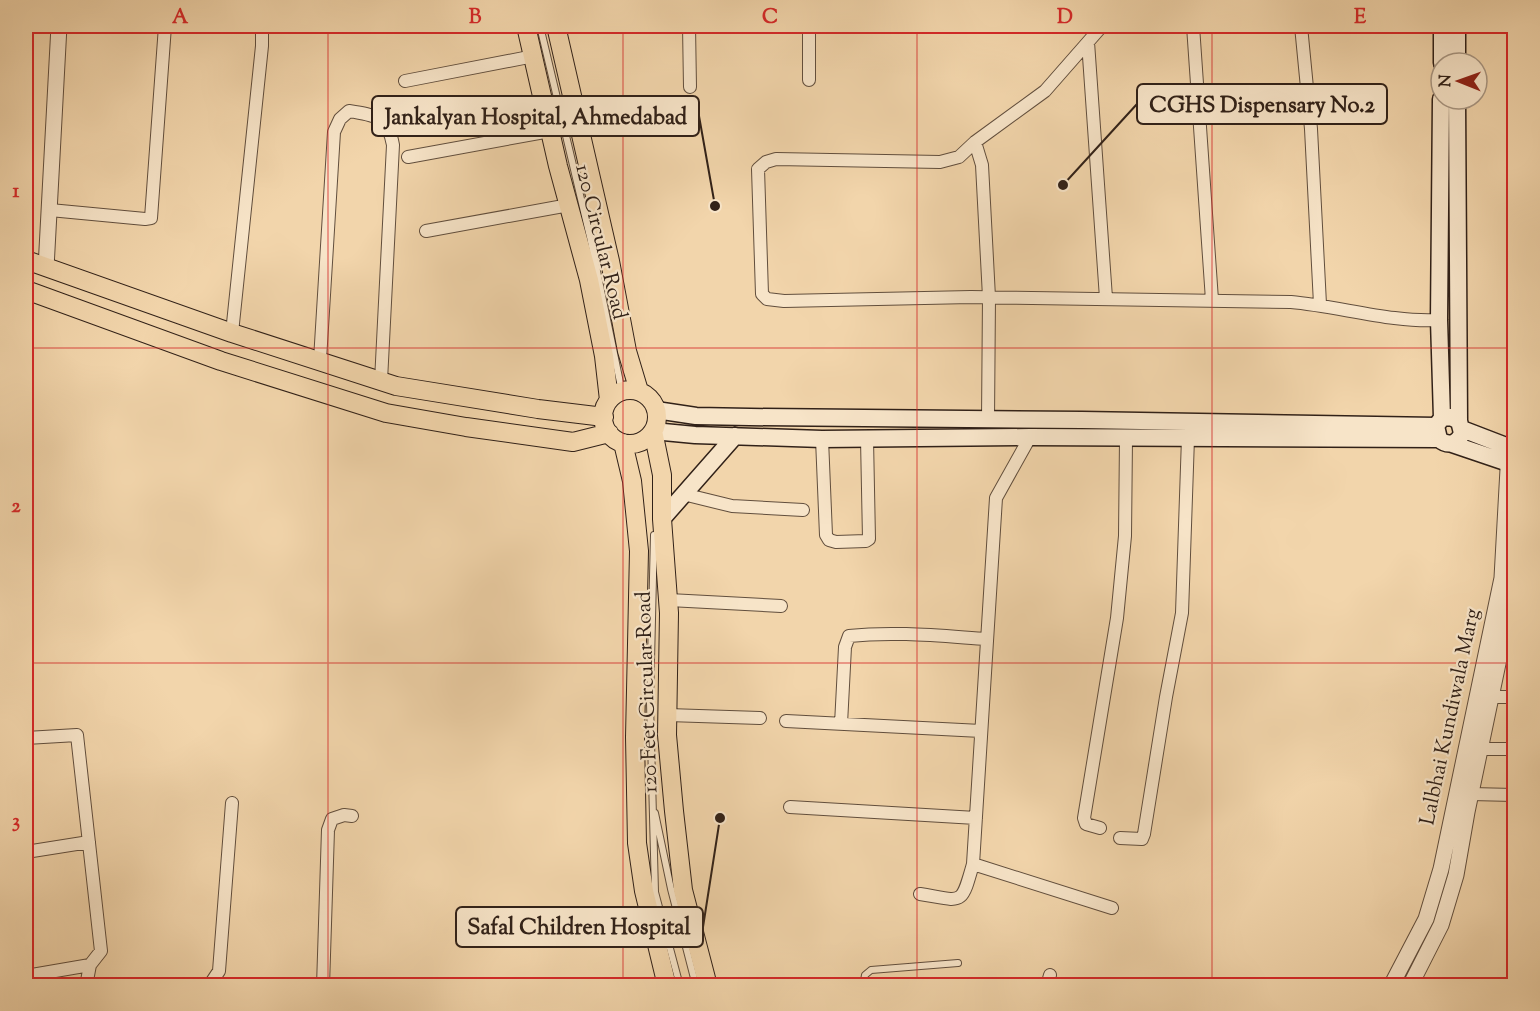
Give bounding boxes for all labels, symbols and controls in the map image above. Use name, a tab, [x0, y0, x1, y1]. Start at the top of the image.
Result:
text: A	[172, 4, 189, 33]
text: B	[469, 4, 482, 33]
text: C	[762, 4, 778, 33]
text: D	[1057, 4, 1073, 33]
text: E	[1354, 4, 1367, 33]
north arrow	[1429, 51, 1489, 111]
text: N	[1435, 74, 1458, 87]
callout: CGHS Dispensary No.2	[1137, 84, 1387, 124]
text: CGHS Dispensary No.2	[1149, 91, 1376, 123]
callout: Jankalyan Hospital, Ahmedabad	[372, 96, 699, 136]
text: Jankalyan Hospital, Ahmedabad	[383, 103, 688, 135]
street label: 120 Circular Road	[566, 161, 634, 323]
text: 1	[13, 178, 20, 207]
text: 2	[11, 493, 21, 522]
street label: 120 Feet Circular Road	[629, 591, 667, 793]
street label: Lalbhai Kundiwala Marg	[1413, 606, 1489, 828]
text: 3	[12, 808, 20, 837]
callout: Safal Children Hospital	[456, 907, 703, 947]
text: Safal Children Hospital	[467, 913, 692, 945]

